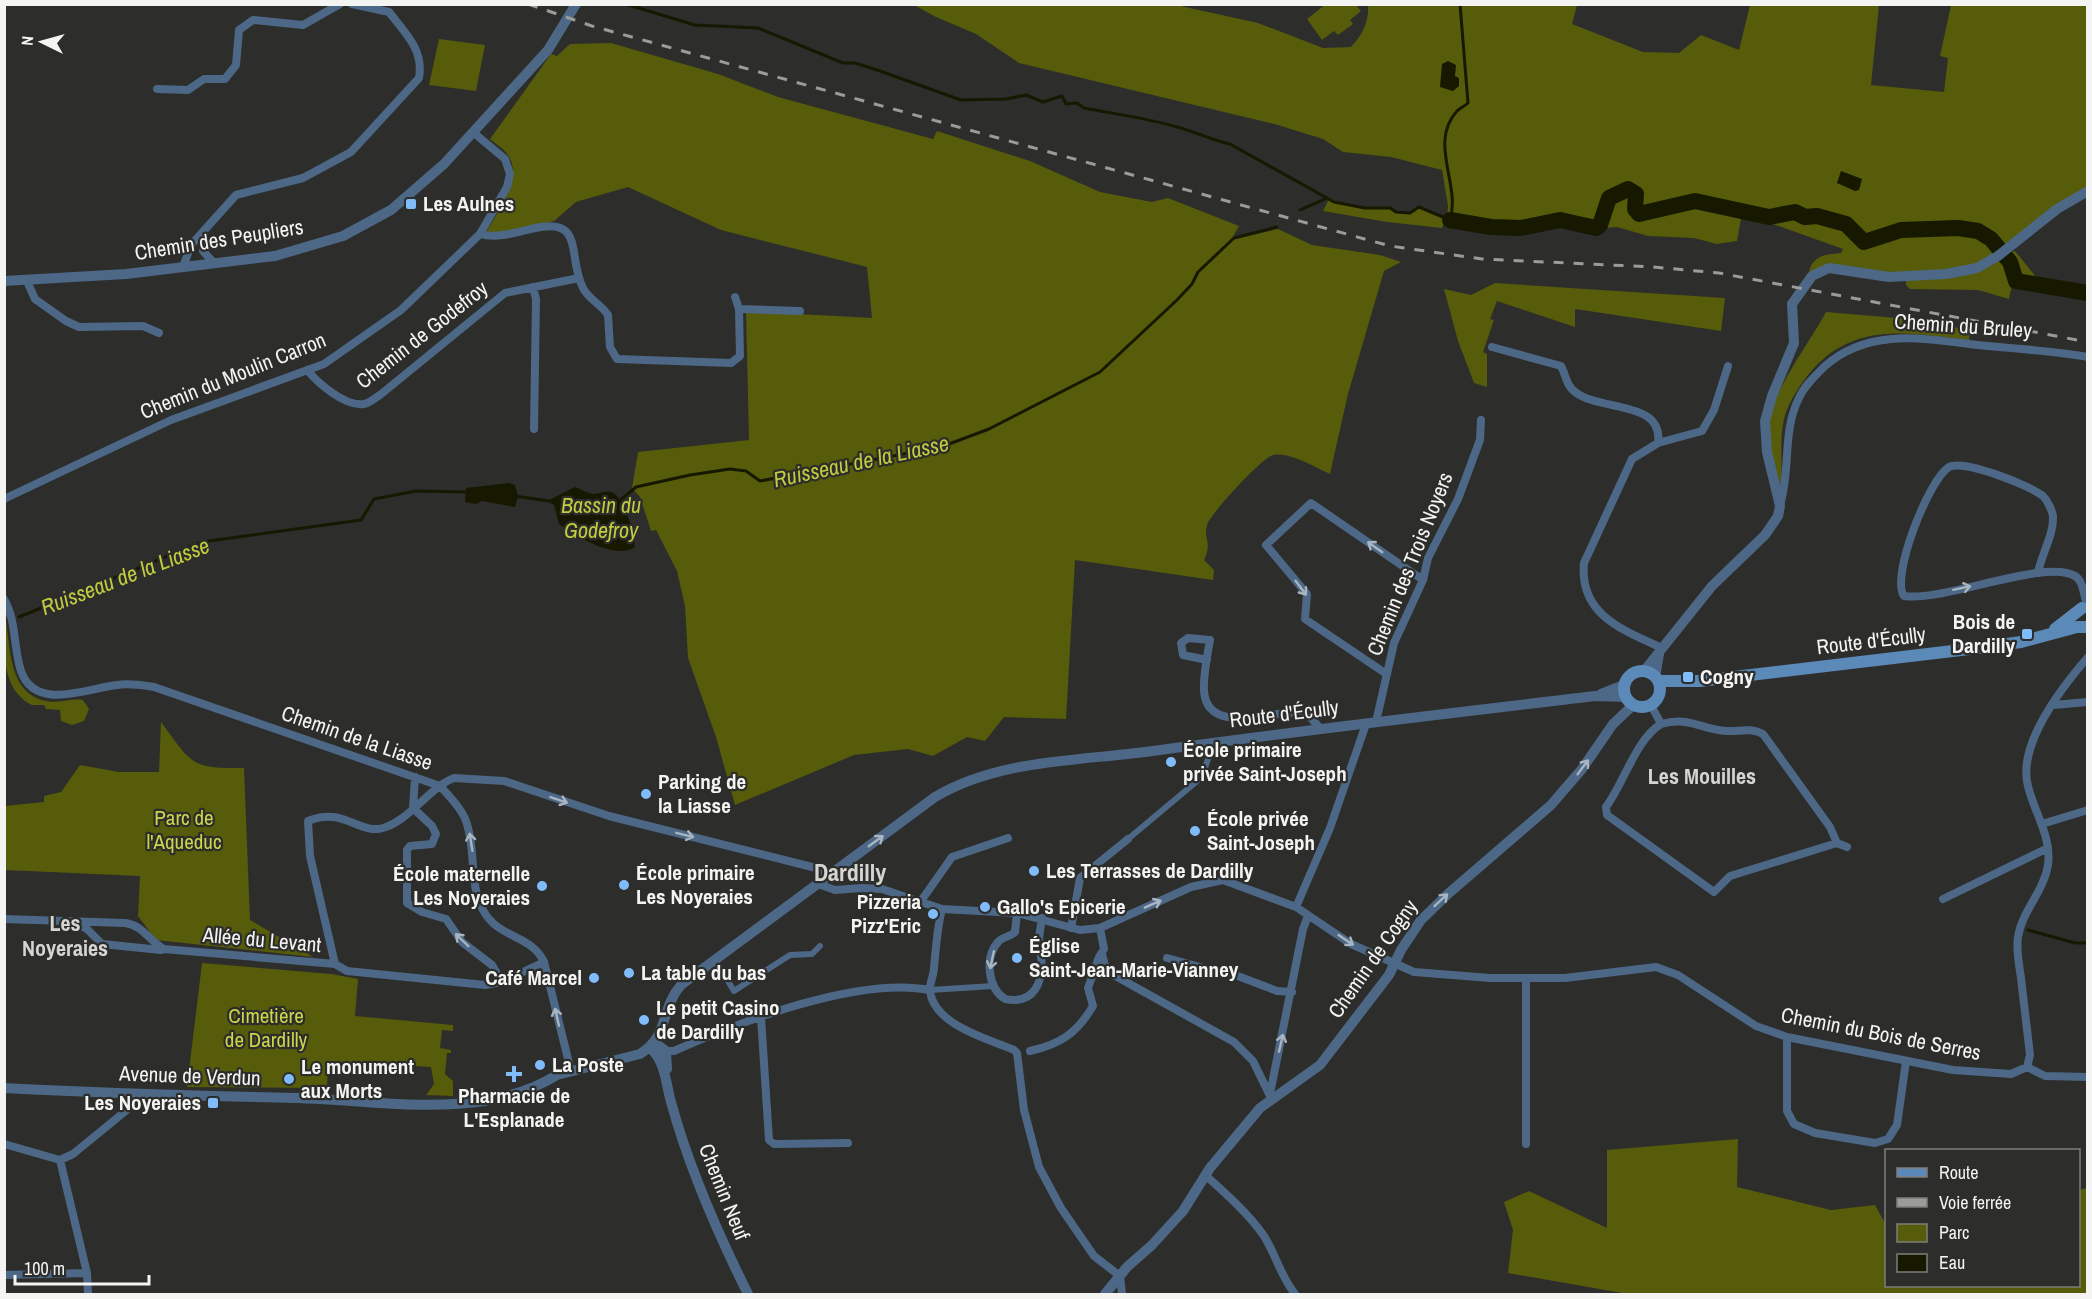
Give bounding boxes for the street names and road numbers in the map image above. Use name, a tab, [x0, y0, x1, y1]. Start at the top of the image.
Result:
street label: Chemin des Peupliers	[133, 212, 305, 267]
street label: Chemin de Godefroy	[350, 274, 494, 395]
street label: Chemin du Bruley	[1893, 306, 2033, 345]
street label: Chemin du Moulin Carron	[136, 325, 330, 426]
street label: Chemin des Trois Noyers	[1360, 468, 1460, 660]
street label: Route d'Écully	[1815, 619, 1927, 662]
street label: Route d'Écully	[1228, 692, 1340, 735]
street label: Chemin de la Liasse	[278, 698, 437, 777]
street label: Chemin de Cogny	[1321, 893, 1424, 1024]
street label: Allée du Levant	[201, 920, 323, 959]
street label: Chemin du Bois de Serres	[1779, 1000, 1983, 1067]
street label: Avenue de Verdun	[118, 1059, 261, 1092]
street label: Chemin Neuf	[692, 1139, 757, 1244]

